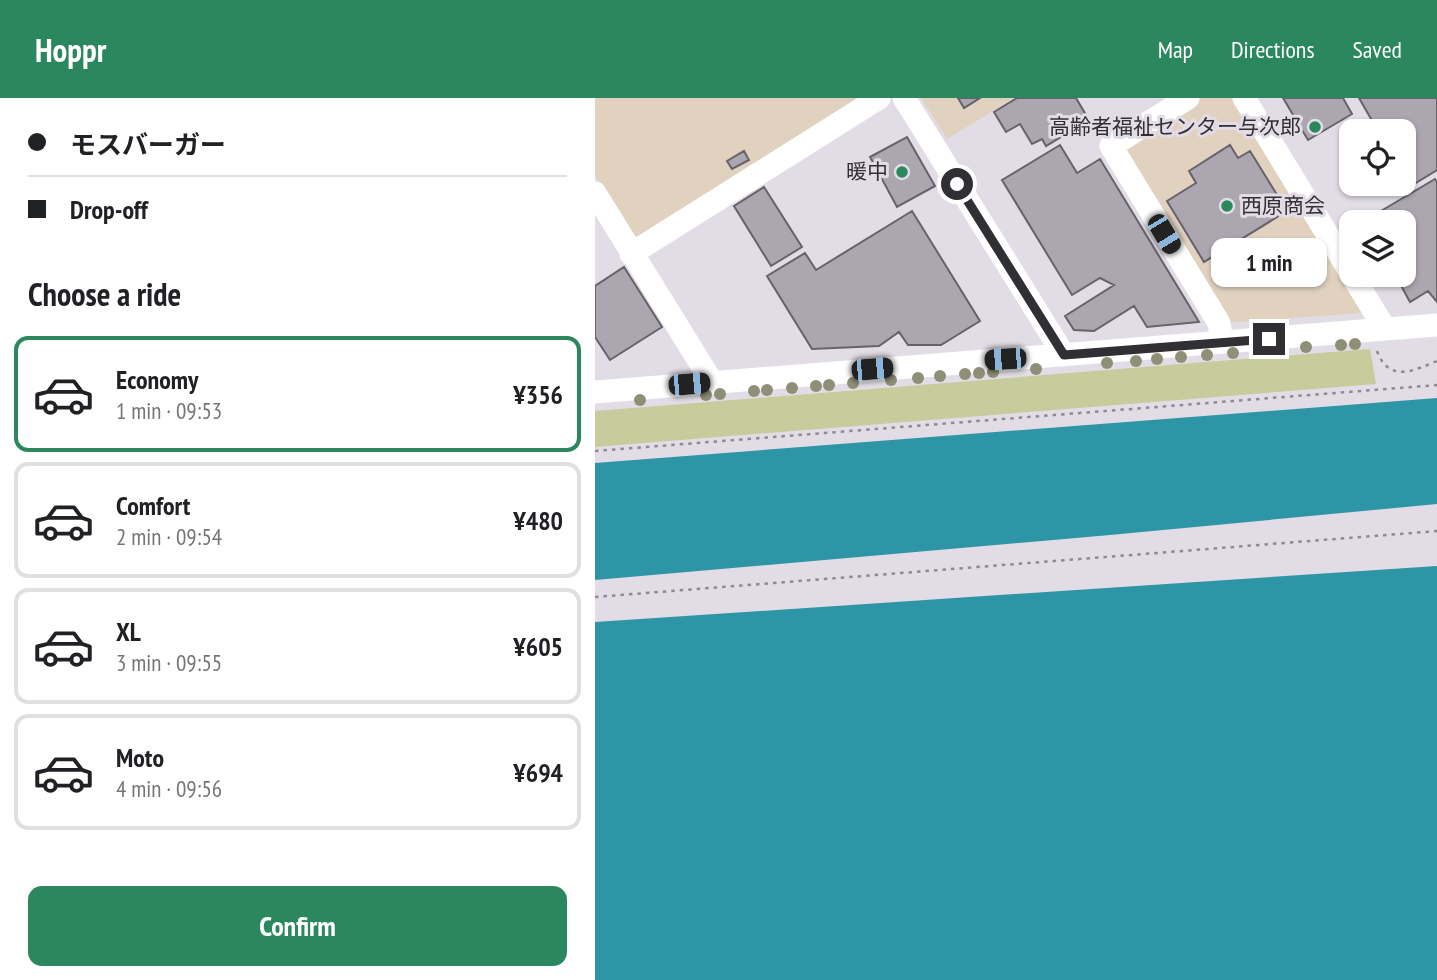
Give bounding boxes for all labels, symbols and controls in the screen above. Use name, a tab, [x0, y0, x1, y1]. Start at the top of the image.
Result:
text: Hoppr	[35, 28, 106, 71]
text: Map	[1158, 34, 1193, 65]
text: Directions	[1231, 34, 1315, 65]
text: Saved	[1353, 34, 1402, 65]
place label: 高齢者福祉センター与次郎	[1049, 113, 1301, 140]
marker: 高齢者福祉センター与次郎	[1307, 119, 1323, 135]
map controls	[1339, 119, 1416, 287]
button: locate	[1339, 119, 1416, 196]
text: モスバーガー	[70, 128, 226, 161]
place label: 暖中	[846, 158, 888, 185]
marker: 暖中	[894, 164, 910, 180]
route start	[941, 168, 973, 200]
place label: 西原商会	[1241, 192, 1325, 219]
text: Drop-off	[70, 193, 148, 226]
marker: 西原商会	[1219, 198, 1235, 214]
button: layers	[1339, 210, 1416, 287]
car	[1145, 211, 1184, 257]
callout: 1 min	[1211, 238, 1327, 286]
text: 1 min	[1246, 248, 1292, 277]
text: Choose a ride	[28, 273, 181, 315]
route end	[1253, 323, 1285, 355]
car	[984, 347, 1027, 371]
car	[851, 357, 894, 381]
icon: car	[32, 363, 95, 426]
text: Economy	[116, 363, 198, 396]
car	[668, 372, 711, 396]
text: ¥356	[513, 378, 563, 411]
text: 1 min · 09:53	[116, 396, 222, 425]
icon: car	[32, 489, 95, 552]
text: Comfort	[116, 489, 190, 522]
text: ¥480	[513, 504, 563, 537]
text: 2 min · 09:54	[116, 522, 222, 551]
icon: car	[32, 615, 95, 678]
text: XL	[116, 615, 141, 648]
text: ¥605	[513, 630, 563, 663]
text: 3 min · 09:55	[116, 648, 222, 677]
icon: car	[32, 741, 95, 804]
text: Moto	[116, 741, 164, 774]
text: ¥694	[513, 756, 563, 789]
text: 4 min · 09:56	[116, 774, 222, 803]
button: Confirm	[28, 886, 567, 966]

